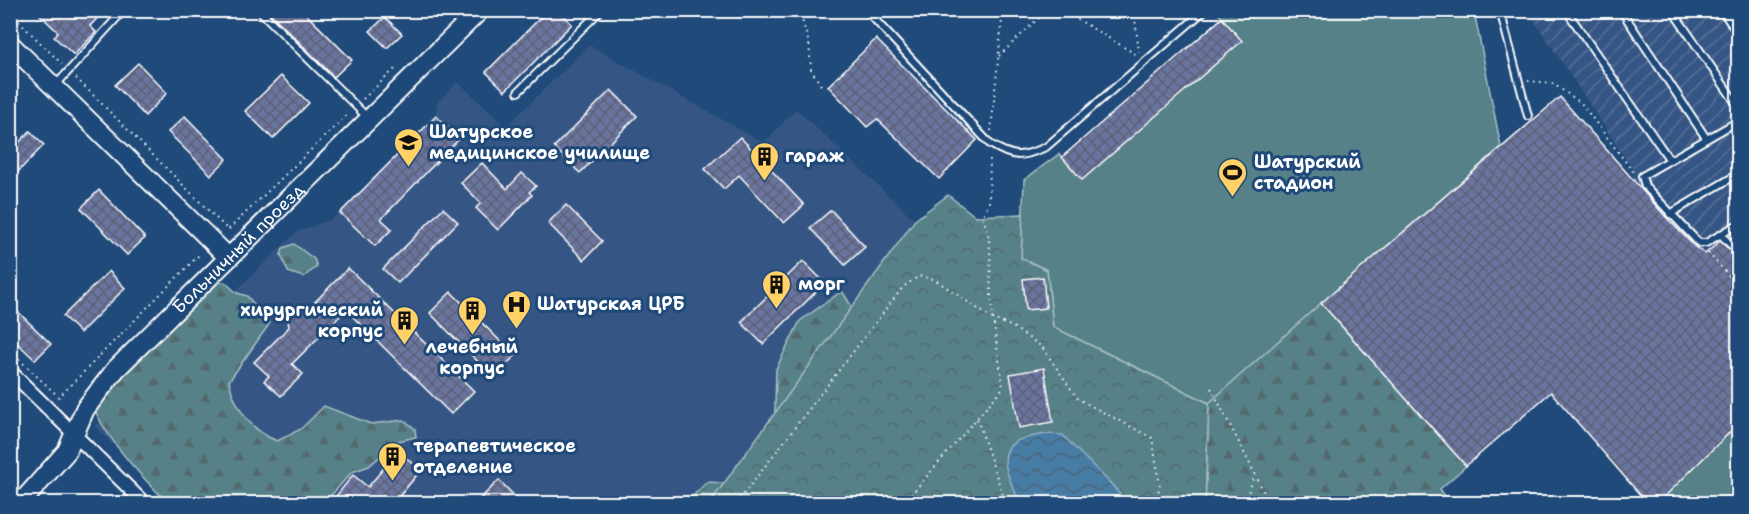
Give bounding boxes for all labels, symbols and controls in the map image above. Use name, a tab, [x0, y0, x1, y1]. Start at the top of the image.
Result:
place label: Шатурское медицинское училище	[429, 120, 650, 165]
school or university icon: Шатурское медицинское училище	[392, 126, 424, 168]
building icon: гараж	[748, 140, 780, 182]
place label: гараж	[785, 144, 845, 168]
place label: Шатурский стадион	[1254, 150, 1361, 195]
sports icon: Шатурский стадион	[1217, 156, 1249, 198]
street label: Больничный проезд	[167, 177, 310, 319]
building icon: морг	[761, 268, 793, 310]
place label: морг	[798, 272, 846, 296]
hospital icon: Шатурская ЦРБ	[500, 288, 532, 330]
place label: Шатурская ЦРБ	[537, 292, 685, 316]
building icon: лечебный корпус	[456, 294, 488, 336]
place label: хирургический корпус	[240, 298, 383, 343]
building icon: хирургический корпус	[388, 304, 420, 346]
place label: лечебный корпус	[426, 335, 519, 380]
place label: терапевтическое отделение	[413, 434, 576, 479]
building icon: терапевтическое отделение	[376, 440, 408, 482]

